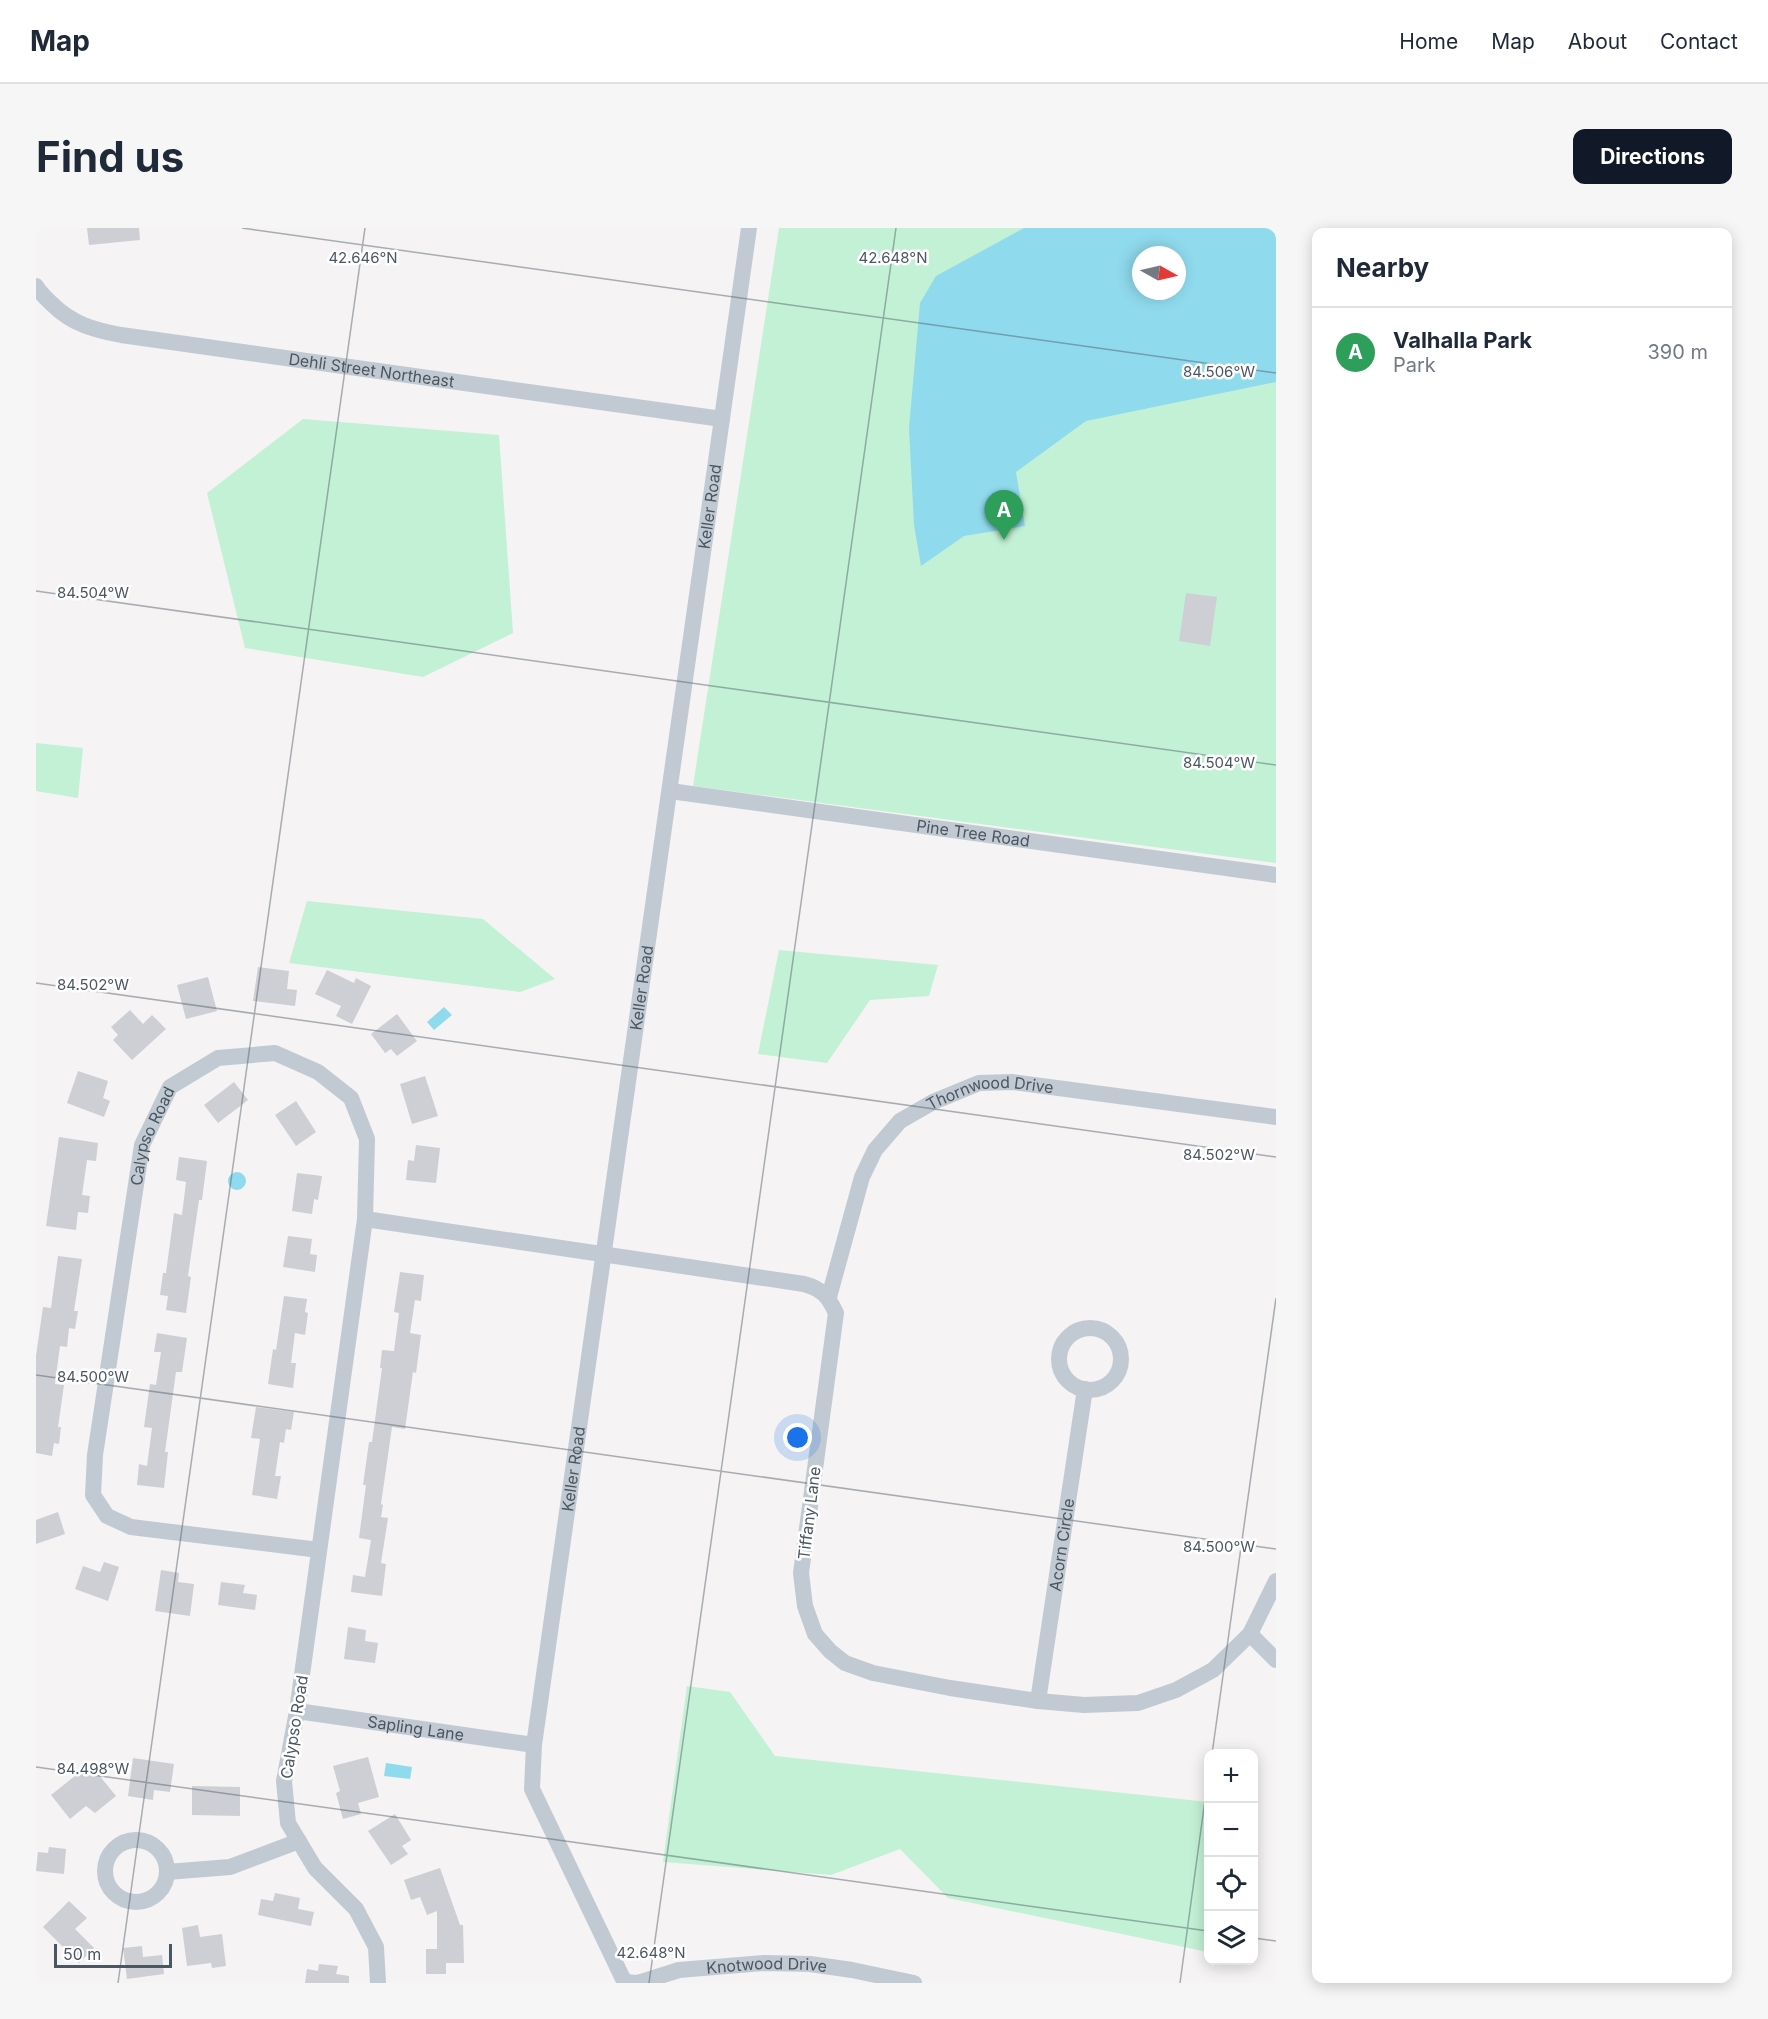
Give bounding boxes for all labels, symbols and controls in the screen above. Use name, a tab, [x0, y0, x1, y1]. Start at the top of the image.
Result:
text: Map	[30, 24, 90, 58]
text: Home	[1399, 29, 1458, 54]
text: Map	[1491, 29, 1535, 54]
text: About	[1568, 29, 1627, 54]
text: Contact	[1660, 29, 1738, 54]
button: Directions	[1573, 129, 1732, 184]
text: Find us	[36, 131, 184, 182]
north arrow	[1132, 246, 1186, 300]
text: 42.646°N	[328, 248, 398, 267]
text: 42.648°N	[859, 248, 927, 267]
text: Nearby	[1336, 252, 1429, 283]
text: Valhalla Park	[1393, 327, 1532, 353]
text: A	[1348, 340, 1363, 364]
text: 390 m	[1647, 340, 1708, 364]
street label: Dehli Street Northeast	[287, 349, 456, 391]
text: Park	[1393, 353, 1436, 377]
text: 84.506°W	[1183, 362, 1255, 381]
street label: Keller Road	[694, 463, 725, 550]
pin: A	[984, 490, 1024, 540]
text: 84.504°W	[57, 583, 129, 602]
text: 84.504°W	[1183, 753, 1255, 772]
street label: Pine Tree Road	[915, 815, 1031, 851]
street label: Keller Road	[625, 944, 657, 1032]
text: 84.502°W	[57, 975, 129, 994]
street label: Thornwood Drive	[922, 1072, 1055, 1114]
street label: Calypso Road	[126, 1083, 179, 1187]
text: 84.502°W	[1183, 1145, 1255, 1164]
text: 84.500°W	[57, 1367, 129, 1386]
your location	[783, 1423, 812, 1452]
street label: Keller Road	[557, 1425, 589, 1513]
street label: Tiffany Lane	[793, 1465, 825, 1561]
street label: Acorn Circle	[1045, 1497, 1078, 1593]
text: 84.500°W	[1183, 1537, 1255, 1556]
street label: Calypso Road	[276, 1674, 312, 1780]
street label: Sapling Lane	[366, 1711, 465, 1745]
map controls	[1204, 1749, 1258, 1965]
button: +	[1204, 1749, 1258, 1803]
text: 84.498°W	[57, 1759, 129, 1778]
button: −	[1204, 1803, 1258, 1857]
button: locate	[1204, 1857, 1258, 1911]
button: layers	[1204, 1911, 1258, 1965]
scale bar	[54, 1941, 172, 1968]
text: 42.648°N	[617, 1943, 685, 1962]
text: 50 m	[63, 1944, 101, 1964]
street label: Knotwood Drive	[705, 1953, 829, 1978]

